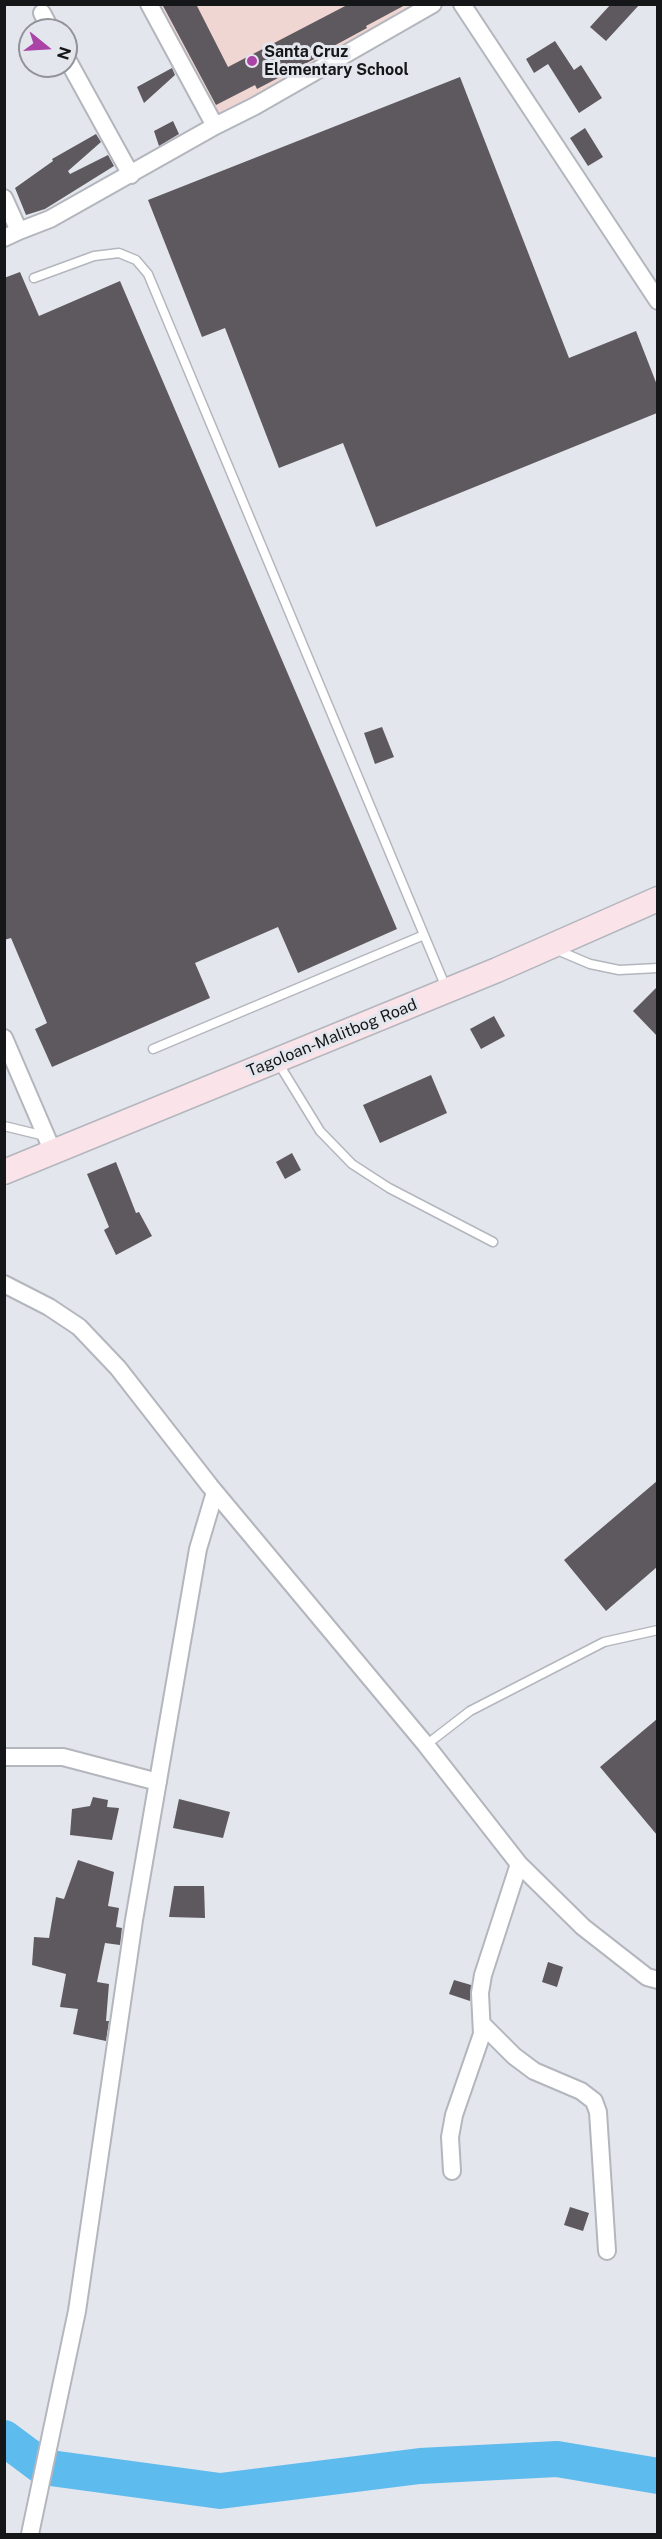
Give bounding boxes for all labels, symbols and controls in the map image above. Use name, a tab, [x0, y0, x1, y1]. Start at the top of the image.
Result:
north arrow	[18, 18, 78, 78]
place label: Santa Cruz Elementary School	[264, 42, 409, 80]
text: N	[53, 44, 75, 62]
marker: Santa Cruz Elementary School	[245, 54, 259, 68]
street label: Tagoloan-Malitbog Road	[244, 995, 420, 1081]

